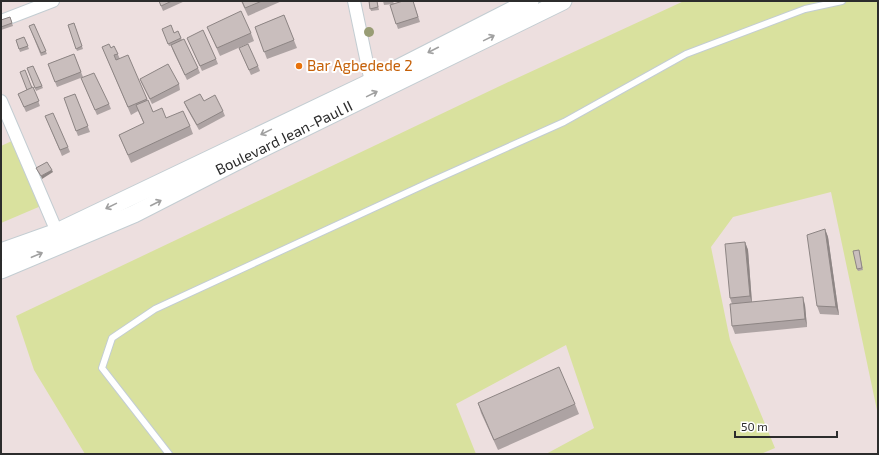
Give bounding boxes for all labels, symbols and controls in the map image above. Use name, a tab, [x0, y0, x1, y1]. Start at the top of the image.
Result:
one-way arrow	[483, 34, 495, 41]
one-way arrow	[427, 47, 439, 54]
place label: Bar Agbedede 2	[307, 56, 413, 74]
marker: Bar Agbedede 2	[294, 61, 304, 71]
one-way arrow	[366, 90, 378, 97]
street label: Boulevard Jean-Paul II	[212, 96, 355, 178]
one-way arrow	[260, 129, 272, 136]
one-way arrow	[150, 199, 162, 206]
one-way arrow	[105, 203, 117, 210]
one-way arrow	[31, 250, 43, 258]
scale bar	[735, 413, 837, 439]
text: 50 m	[741, 419, 768, 433]

